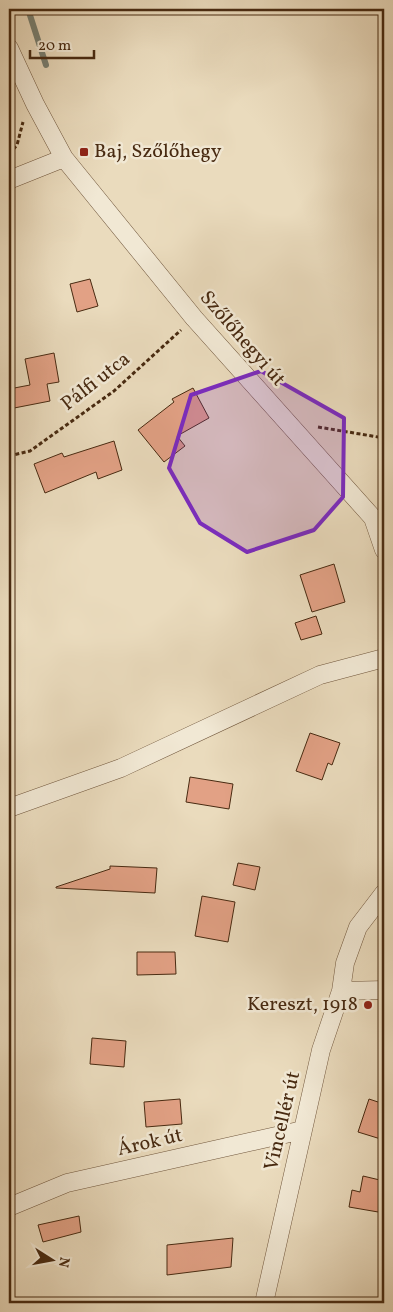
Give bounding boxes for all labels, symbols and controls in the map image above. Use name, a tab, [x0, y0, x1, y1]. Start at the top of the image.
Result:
scale bar	[30, 28, 94, 60]
text: 20 m	[38, 36, 71, 57]
place label: Baj, Szőlőhegy	[94, 138, 222, 166]
marker: Baj, Szőlőhegy	[78, 146, 90, 158]
street label: Szőlőhegyi út	[193, 285, 291, 393]
street label: Pálfi utca	[55, 346, 137, 418]
place label: Kereszt, 1918	[247, 991, 358, 1019]
marker: Kereszt, 1918	[362, 999, 374, 1011]
street label: Vincellér út	[258, 1069, 308, 1173]
street label: Árok út	[115, 1122, 185, 1164]
north arrow	[28, 1234, 78, 1284]
text: N	[53, 1255, 74, 1269]

